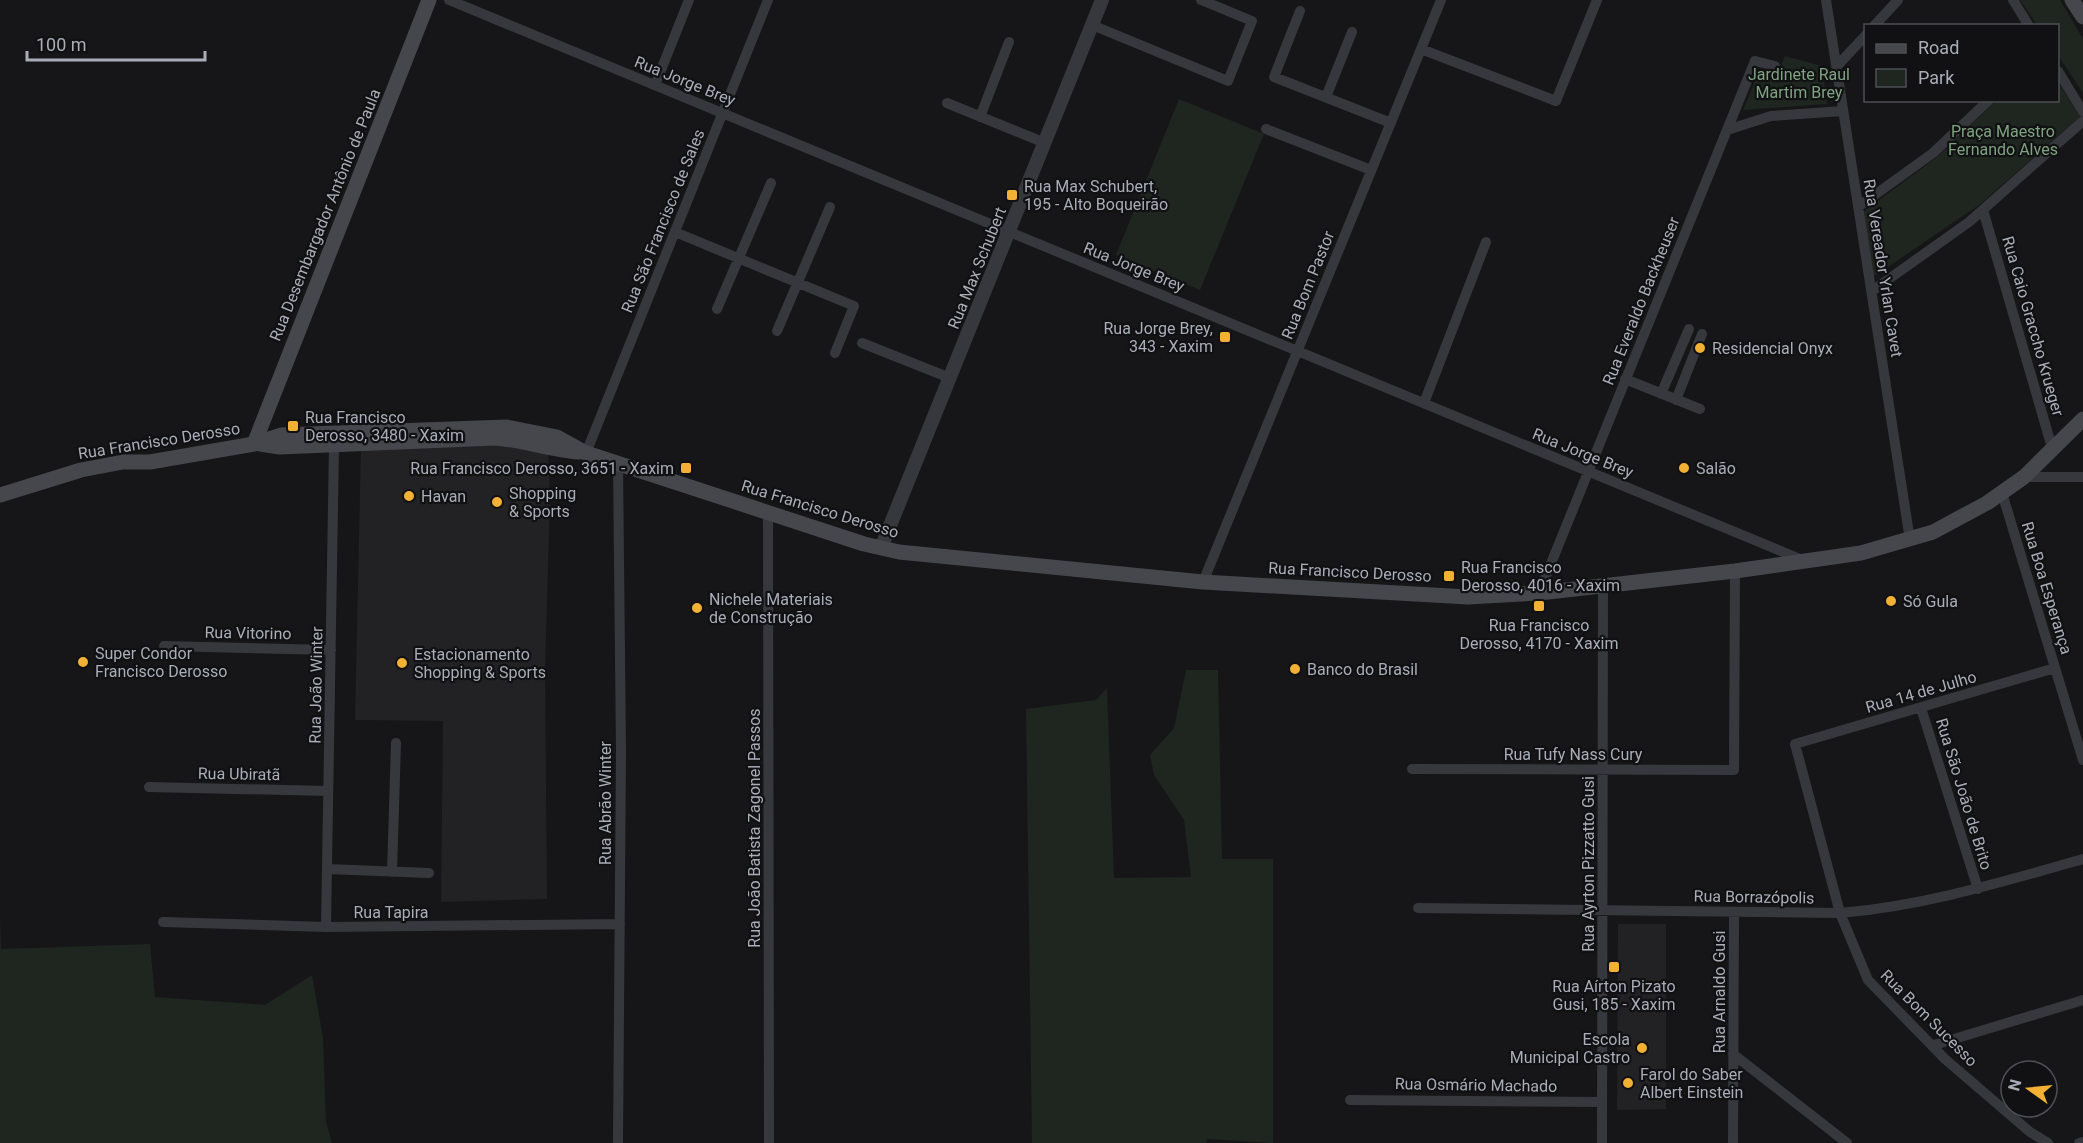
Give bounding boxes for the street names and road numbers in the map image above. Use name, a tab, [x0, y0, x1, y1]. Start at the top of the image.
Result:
street label: Rua Jorge Brey	[632, 52, 739, 110]
street label: Rua Desembargador Antônio de Paula	[266, 86, 384, 344]
street label: Rua São Francisco de Sales	[617, 126, 709, 316]
street label: Rua Vereador Yrlan Cavet	[1860, 178, 1906, 358]
street label: Rua Max Schubert	[944, 204, 1010, 332]
street label: Rua Everaldo Backheuser	[1599, 214, 1684, 388]
street label: Rua Bom Pastor	[1278, 228, 1339, 342]
street label: Rua Caio Graccho Krueger	[1998, 234, 2068, 419]
street label: Rua Jorge Brey	[1081, 238, 1188, 296]
street label: Rua Francisco Derosso	[77, 419, 241, 463]
street label: Rua Jorge Brey	[1530, 424, 1637, 482]
street label: Rua Francisco Derosso	[739, 476, 901, 542]
street label: Rua Boa Esperança	[2018, 519, 2076, 657]
street label: Rua Francisco Derosso	[1268, 558, 1432, 586]
street label: Rua Vitorino	[204, 623, 292, 643]
street label: Rua João Winter	[305, 626, 327, 744]
street label: Rua 14 de Julho	[1863, 667, 1979, 717]
street label: Rua João Batista Zagonel Passos	[745, 708, 764, 948]
street label: Rua São João de Brito	[1932, 716, 1996, 872]
street label: Rua Abrão Winter	[596, 741, 615, 865]
street label: Rua Tufy Nass Cury	[1504, 745, 1643, 764]
street label: Rua Ubiratã	[198, 764, 280, 784]
street label: Rua Ayrton Pizzatto Gusi	[1579, 776, 1598, 952]
street label: Rua Borrazópolis	[1693, 886, 1815, 908]
street label: Rua Tapira	[353, 903, 429, 922]
street label: Rua Arnaldo Gusi	[1710, 931, 1729, 1053]
street label: Rua Bom Sucesso	[1877, 966, 1981, 1070]
street label: Rua Osmário Machado	[1395, 1074, 1557, 1096]

